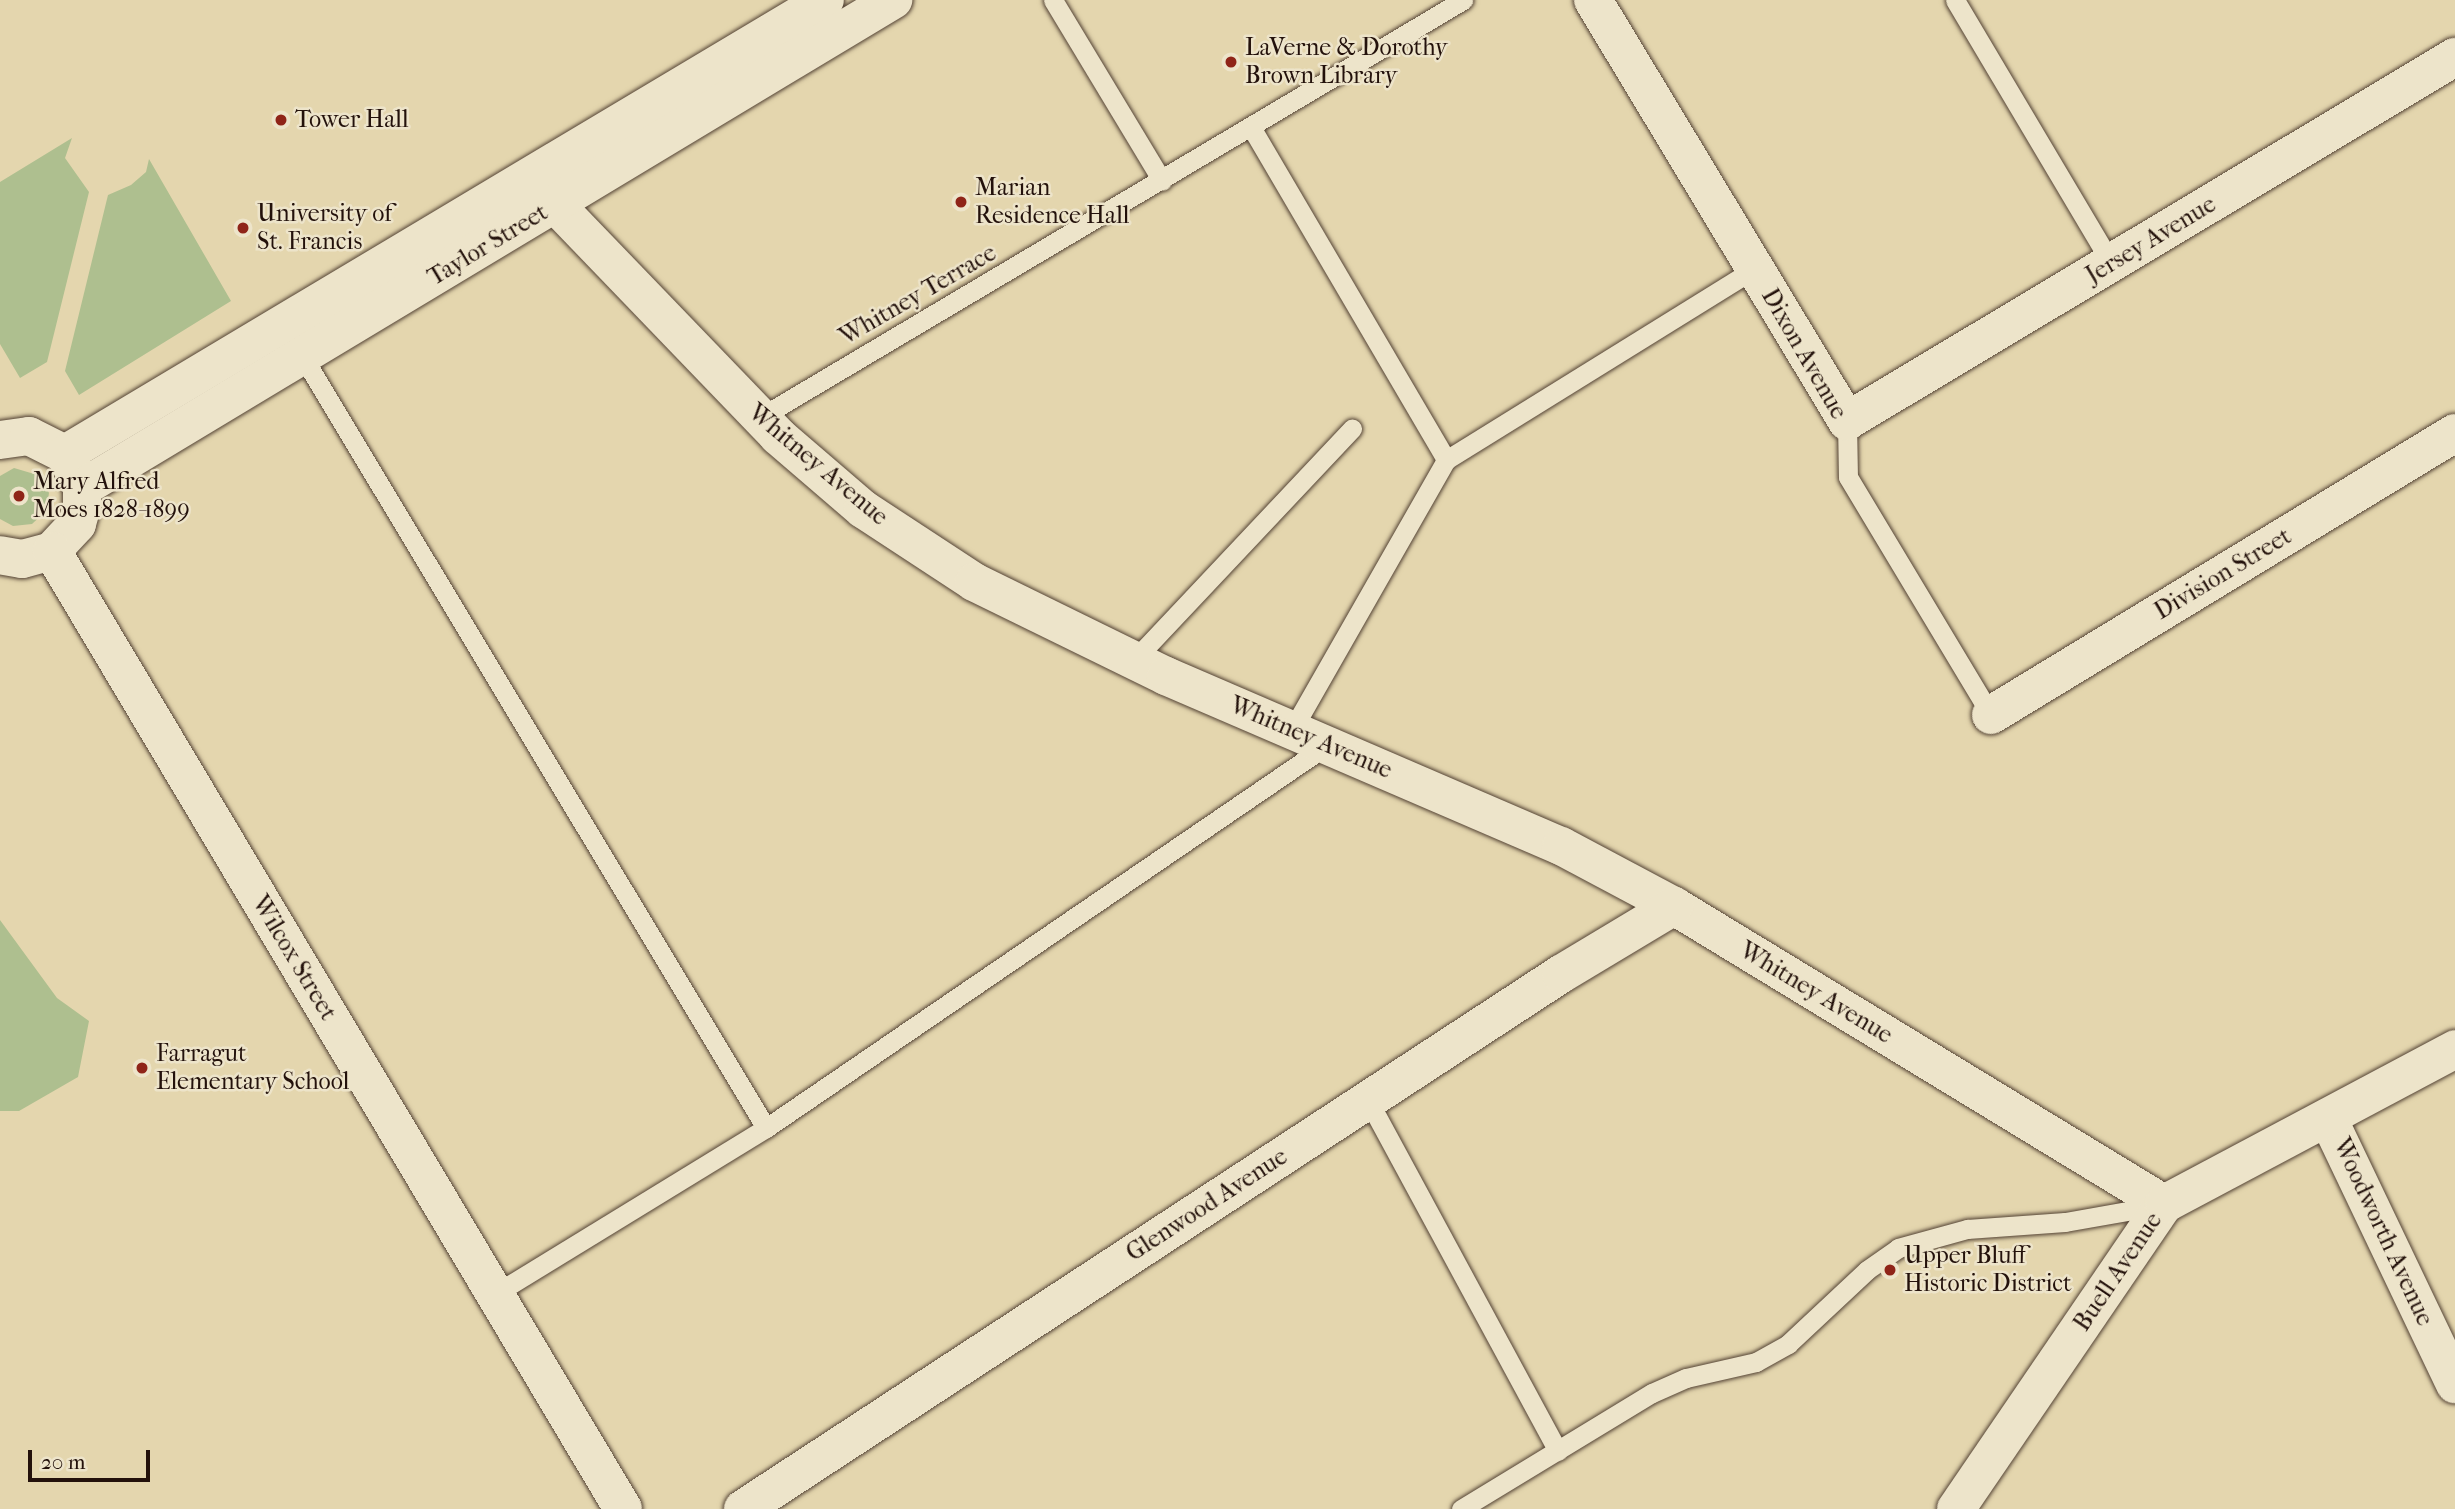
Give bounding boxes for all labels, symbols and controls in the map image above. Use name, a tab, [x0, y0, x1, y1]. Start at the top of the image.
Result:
place label: LaVerne & Dorothy Brown Library	[1245, 34, 1448, 90]
marker: LaVerne & Dorothy Brown Library	[1223, 54, 1239, 70]
place label: Tower Hall	[295, 106, 409, 134]
marker: Tower Hall	[273, 112, 289, 128]
place label: Marian Residence Hall	[975, 174, 1129, 230]
street label: Jersey Avenue	[2081, 190, 2221, 290]
marker: Marian Residence Hall	[953, 194, 969, 210]
street label: Taylor Street	[423, 198, 553, 292]
place label: University of St. Francis	[257, 200, 392, 256]
marker: University of St. Francis	[235, 220, 251, 236]
street label: Whitney Terrace	[835, 239, 1001, 351]
street label: Dixon Avenue	[1755, 284, 1853, 424]
street label: Whitney Avenue	[742, 398, 894, 532]
place label: Mary Alfred Moes 1828-1899	[33, 468, 190, 524]
marker: Mary Alfred Moes 1828-1899	[11, 488, 27, 504]
street label: Division Street	[2149, 522, 2297, 626]
street label: Whitney Avenue	[1226, 691, 1396, 785]
street label: Wilcox Street	[246, 890, 342, 1026]
street label: Whitney Avenue	[1734, 936, 1898, 1050]
place label: Farragut Elementary School	[156, 1040, 349, 1096]
marker: Farragut Elementary School	[134, 1060, 150, 1076]
street label: Woodworth Avenue	[2327, 1134, 2439, 1330]
street label: Glenwood Avenue	[1121, 1142, 1293, 1268]
street label: Buell Avenue	[2068, 1207, 2168, 1337]
place label: Upper Bluff Historic District	[1904, 1242, 2071, 1298]
marker: Upper Bluff Historic District	[1882, 1262, 1898, 1278]
scale bar	[32, 1436, 154, 1480]
text: 20 m	[41, 1450, 85, 1474]

